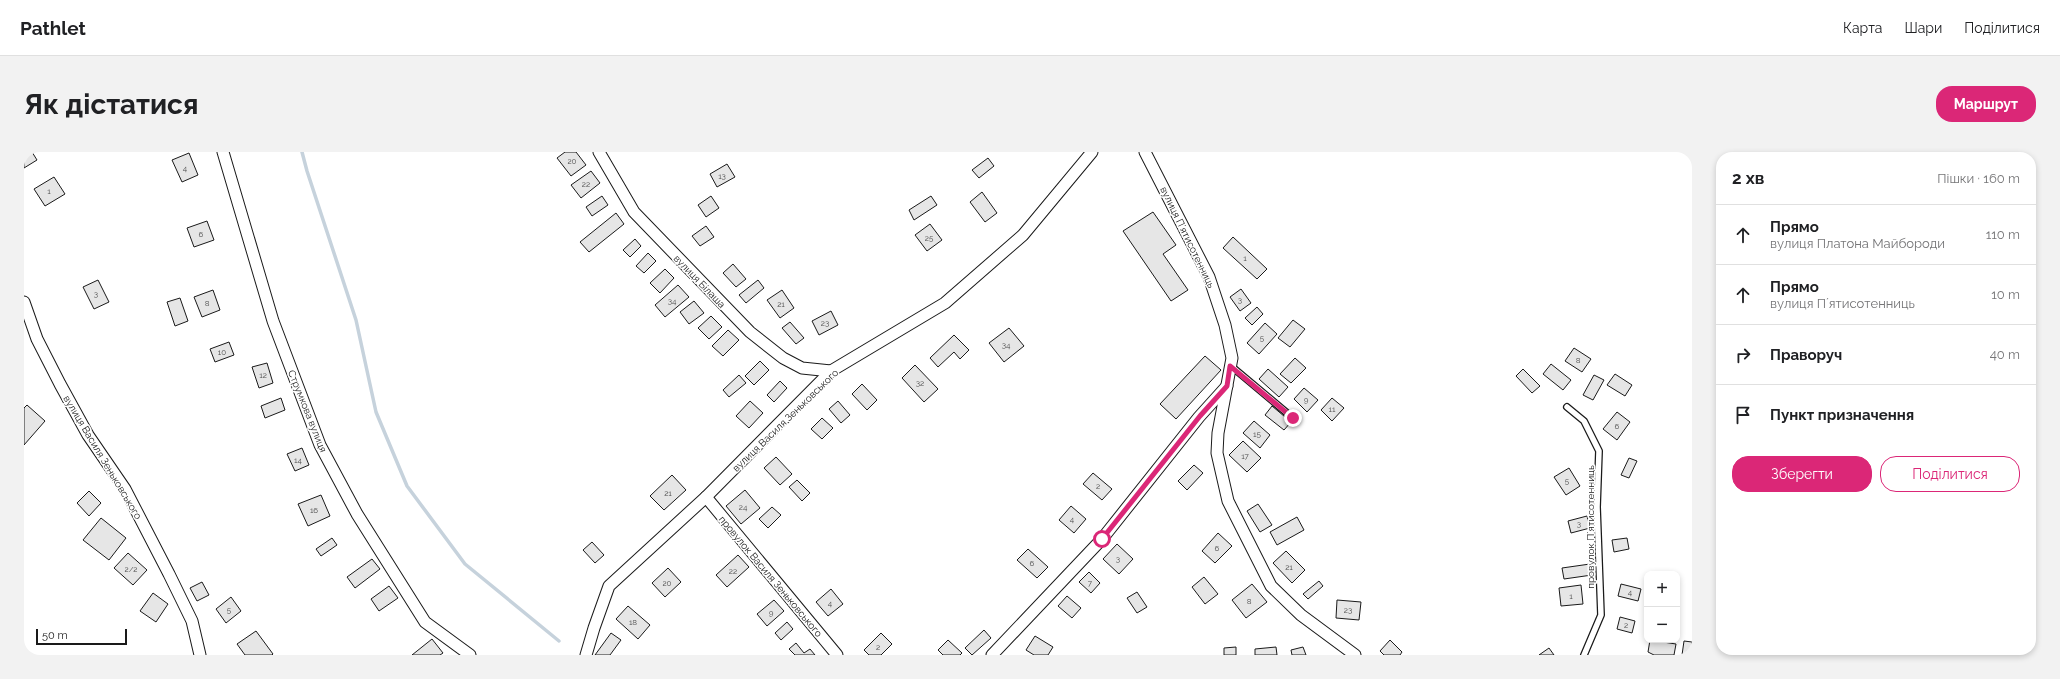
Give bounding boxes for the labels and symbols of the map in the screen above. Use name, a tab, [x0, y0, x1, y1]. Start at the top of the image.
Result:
house number: 20	[567, 156, 577, 166]
house number: 4	[183, 163, 188, 173]
house number: 13	[718, 171, 726, 181]
house number: 22	[582, 179, 590, 189]
street label: вулиця Пʼятисотенниць	[1158, 185, 1217, 290]
house number: 1	[47, 186, 51, 196]
house number: 6	[199, 229, 204, 239]
house number: 25	[925, 233, 934, 243]
street label: вулиця Білаша	[672, 253, 728, 310]
house number: 1	[1243, 253, 1247, 263]
house number: 3	[94, 289, 98, 299]
house number: 3	[1238, 295, 1242, 305]
house number: 34	[668, 296, 677, 306]
house number: 8	[205, 298, 210, 308]
house number: 21	[777, 299, 785, 309]
house number: 23	[821, 318, 829, 328]
house number: 5	[1260, 333, 1265, 343]
house number: 34	[1002, 340, 1011, 350]
house number: 10	[218, 347, 226, 357]
house number: 8	[1576, 355, 1581, 365]
street label: вулиця Василя Зеньковського	[730, 367, 840, 474]
street label: Струмкова вулиця	[286, 368, 329, 454]
house number: 12	[259, 370, 267, 380]
house number: 32	[916, 378, 924, 388]
street label: вулиця Василя Зеньковського	[61, 393, 144, 521]
house number: 9	[1304, 395, 1309, 405]
house number: 11	[1329, 404, 1336, 414]
route end	[1284, 409, 1302, 427]
house number: 6	[1615, 421, 1620, 431]
house number: 15	[1253, 429, 1262, 439]
house number: 17	[1241, 451, 1250, 461]
house number: 14	[294, 455, 303, 465]
street label: провулок Пʼятисотенниць	[1585, 465, 1596, 589]
house number: 5	[1565, 476, 1570, 486]
house number: 2	[1096, 481, 1100, 491]
house number: 21	[664, 488, 672, 498]
house number: 24	[739, 502, 748, 512]
house number: 16	[310, 505, 318, 515]
street label: провулок Василя Зеньковського	[717, 514, 824, 639]
house number: 4	[1070, 514, 1075, 524]
house number: 3	[1577, 519, 1581, 529]
route start	[1093, 530, 1111, 548]
house number: 6	[1215, 543, 1220, 553]
house number: 3	[1116, 554, 1120, 564]
house number: 6	[1030, 558, 1035, 568]
house number: 21	[1285, 562, 1293, 572]
house number: 2/2	[125, 564, 137, 574]
house number: 22	[729, 566, 737, 576]
house number: 20	[662, 578, 672, 588]
house number: 7	[1088, 578, 1093, 588]
house number: 4	[1628, 587, 1633, 597]
house number: 1	[1569, 591, 1573, 601]
house number: 8	[1247, 596, 1252, 606]
house number: 4	[828, 598, 833, 608]
house number: 5	[227, 605, 232, 615]
house number: 23	[1344, 605, 1352, 615]
house number: 9	[769, 608, 774, 618]
house number: 18	[629, 617, 637, 627]
house number: 2	[1624, 620, 1628, 630]
scale bar	[36, 627, 127, 646]
house number: 2	[876, 642, 880, 652]

